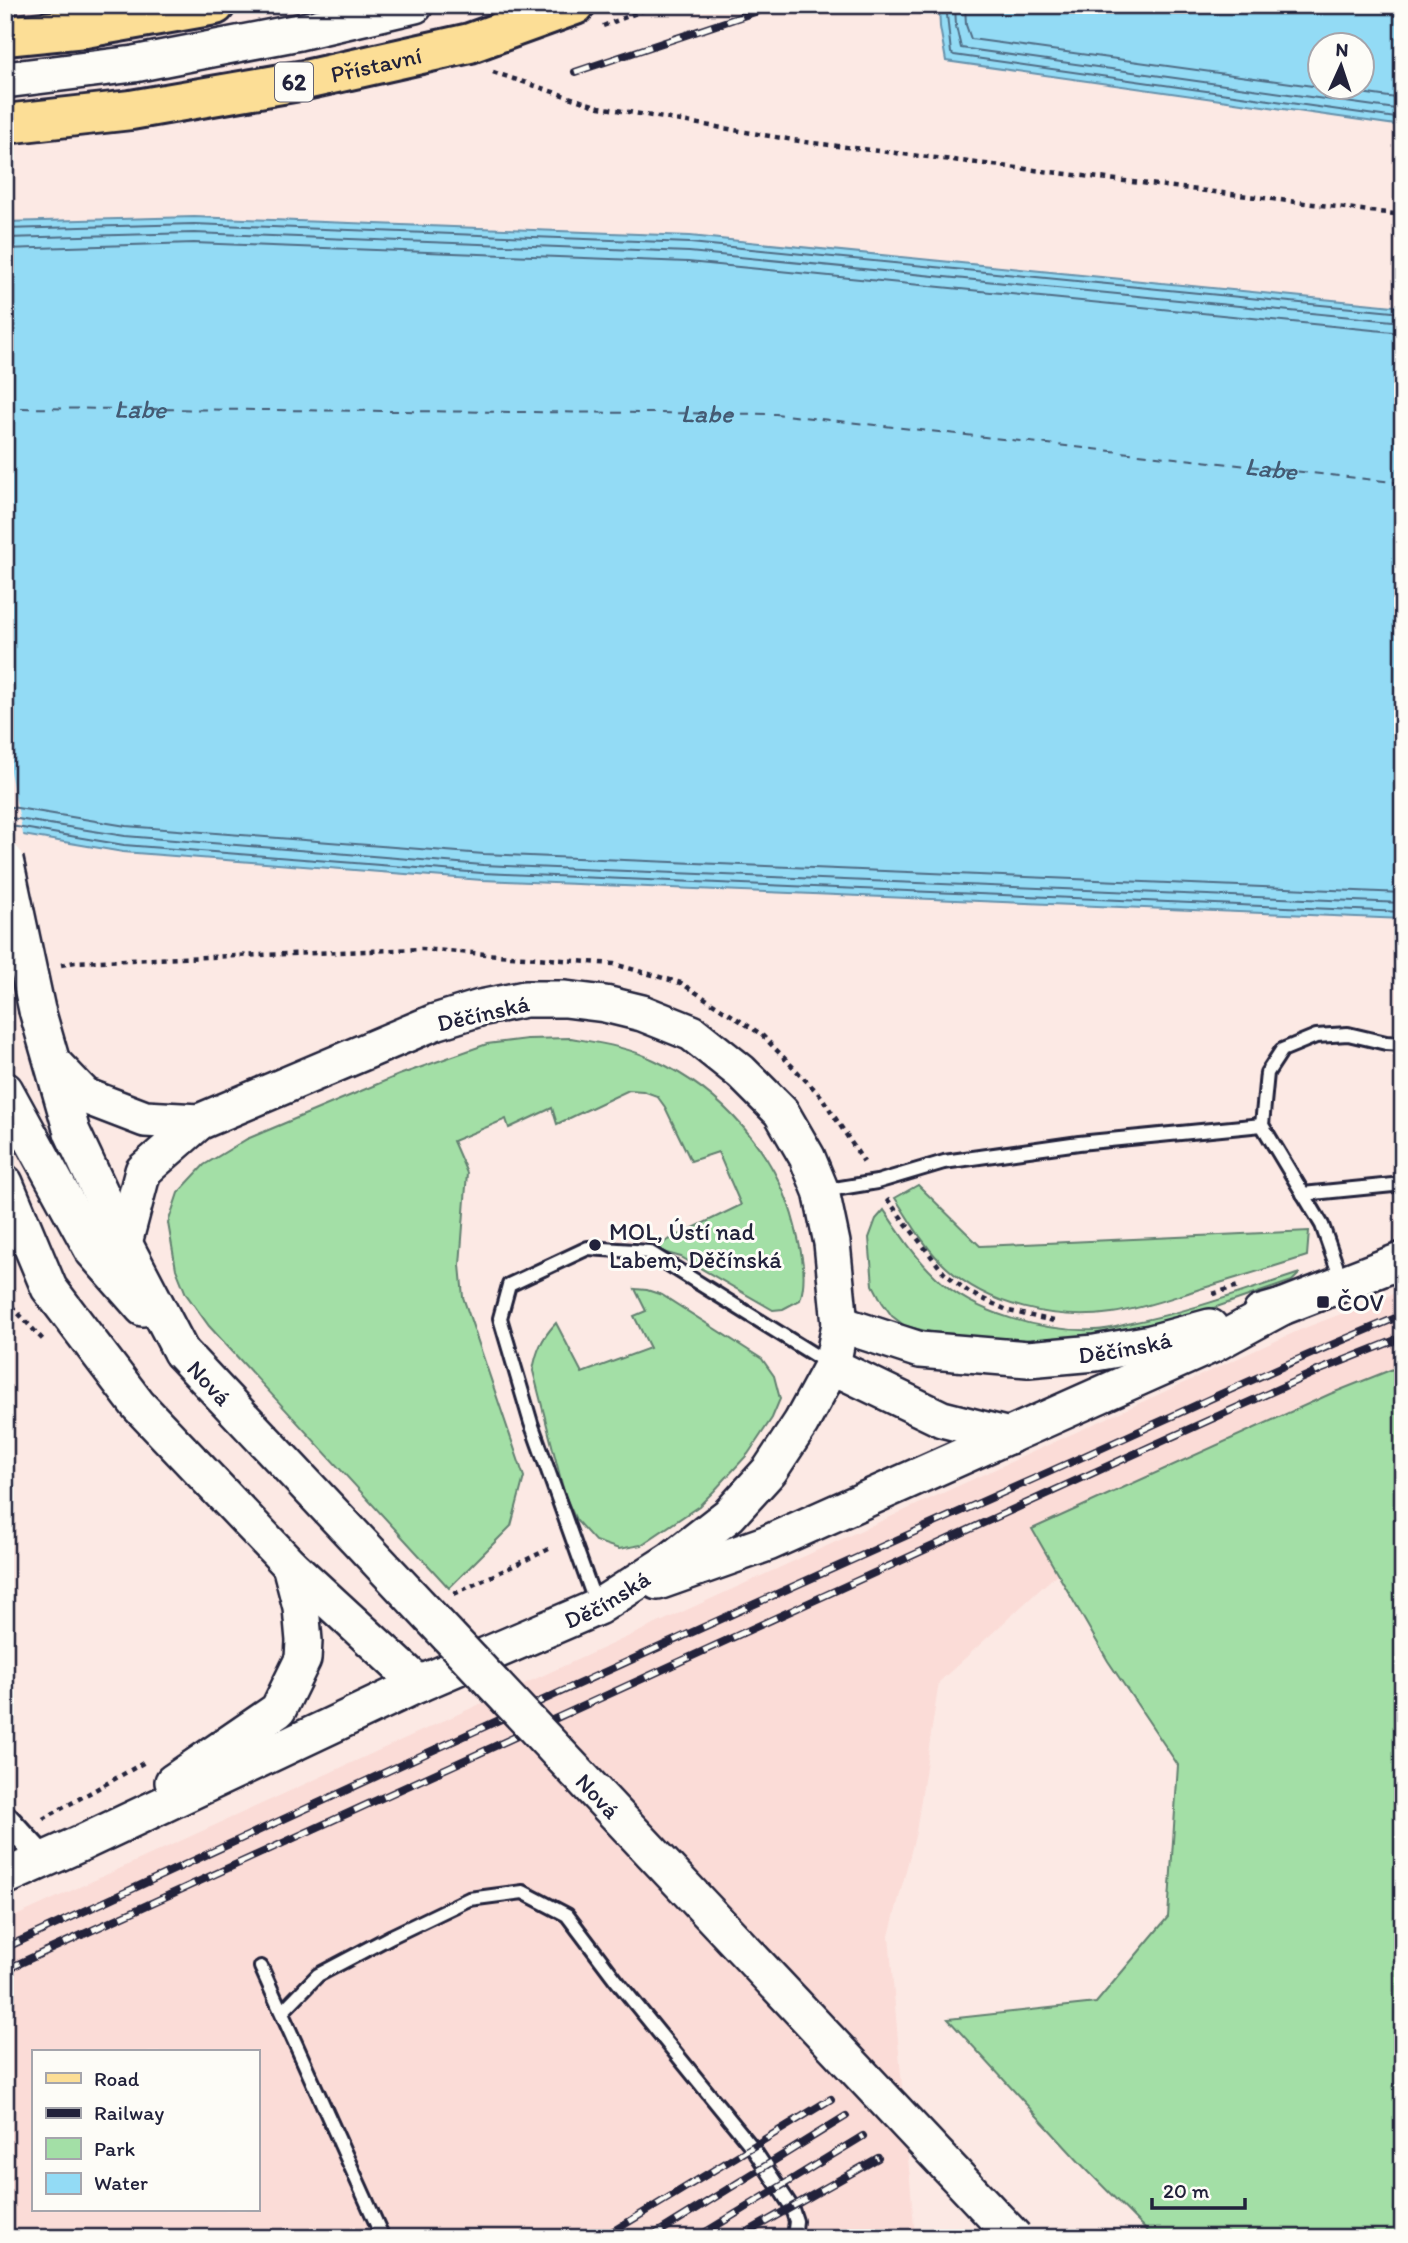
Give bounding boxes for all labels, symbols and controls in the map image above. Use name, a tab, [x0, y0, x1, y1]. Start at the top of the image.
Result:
north arrow	[1306, 32, 1376, 102]
text: N	[1335, 38, 1349, 61]
street label: Přístavní	[328, 40, 424, 88]
road number: 62	[275, 62, 313, 102]
water label: Labe	[114, 393, 168, 425]
water label: Labe	[681, 397, 735, 430]
water label: Labe	[1243, 450, 1301, 487]
street label: Děčínská	[434, 988, 532, 1038]
place label: MOL, Ústí nad Labem, Děčínská	[609, 1217, 782, 1274]
marker: MOL, Ústí nad Labem, Děčínská	[587, 1237, 603, 1253]
place label: ČOV	[1337, 1288, 1384, 1317]
marker: ČOV	[1315, 1294, 1331, 1310]
street label: Děčínská	[1077, 1324, 1175, 1369]
street label: Nová	[181, 1354, 239, 1412]
street label: Děčínská	[560, 1563, 655, 1634]
street label: Nová	[570, 1767, 627, 1825]
legend	[32, 2050, 259, 2212]
text: Road	[94, 2066, 140, 2091]
text: Railway	[94, 2100, 164, 2125]
text: Park	[94, 2136, 136, 2161]
scale bar	[1152, 2166, 1245, 2210]
text: Water	[94, 2170, 148, 2195]
text: 20 m	[1163, 2178, 1210, 2203]

